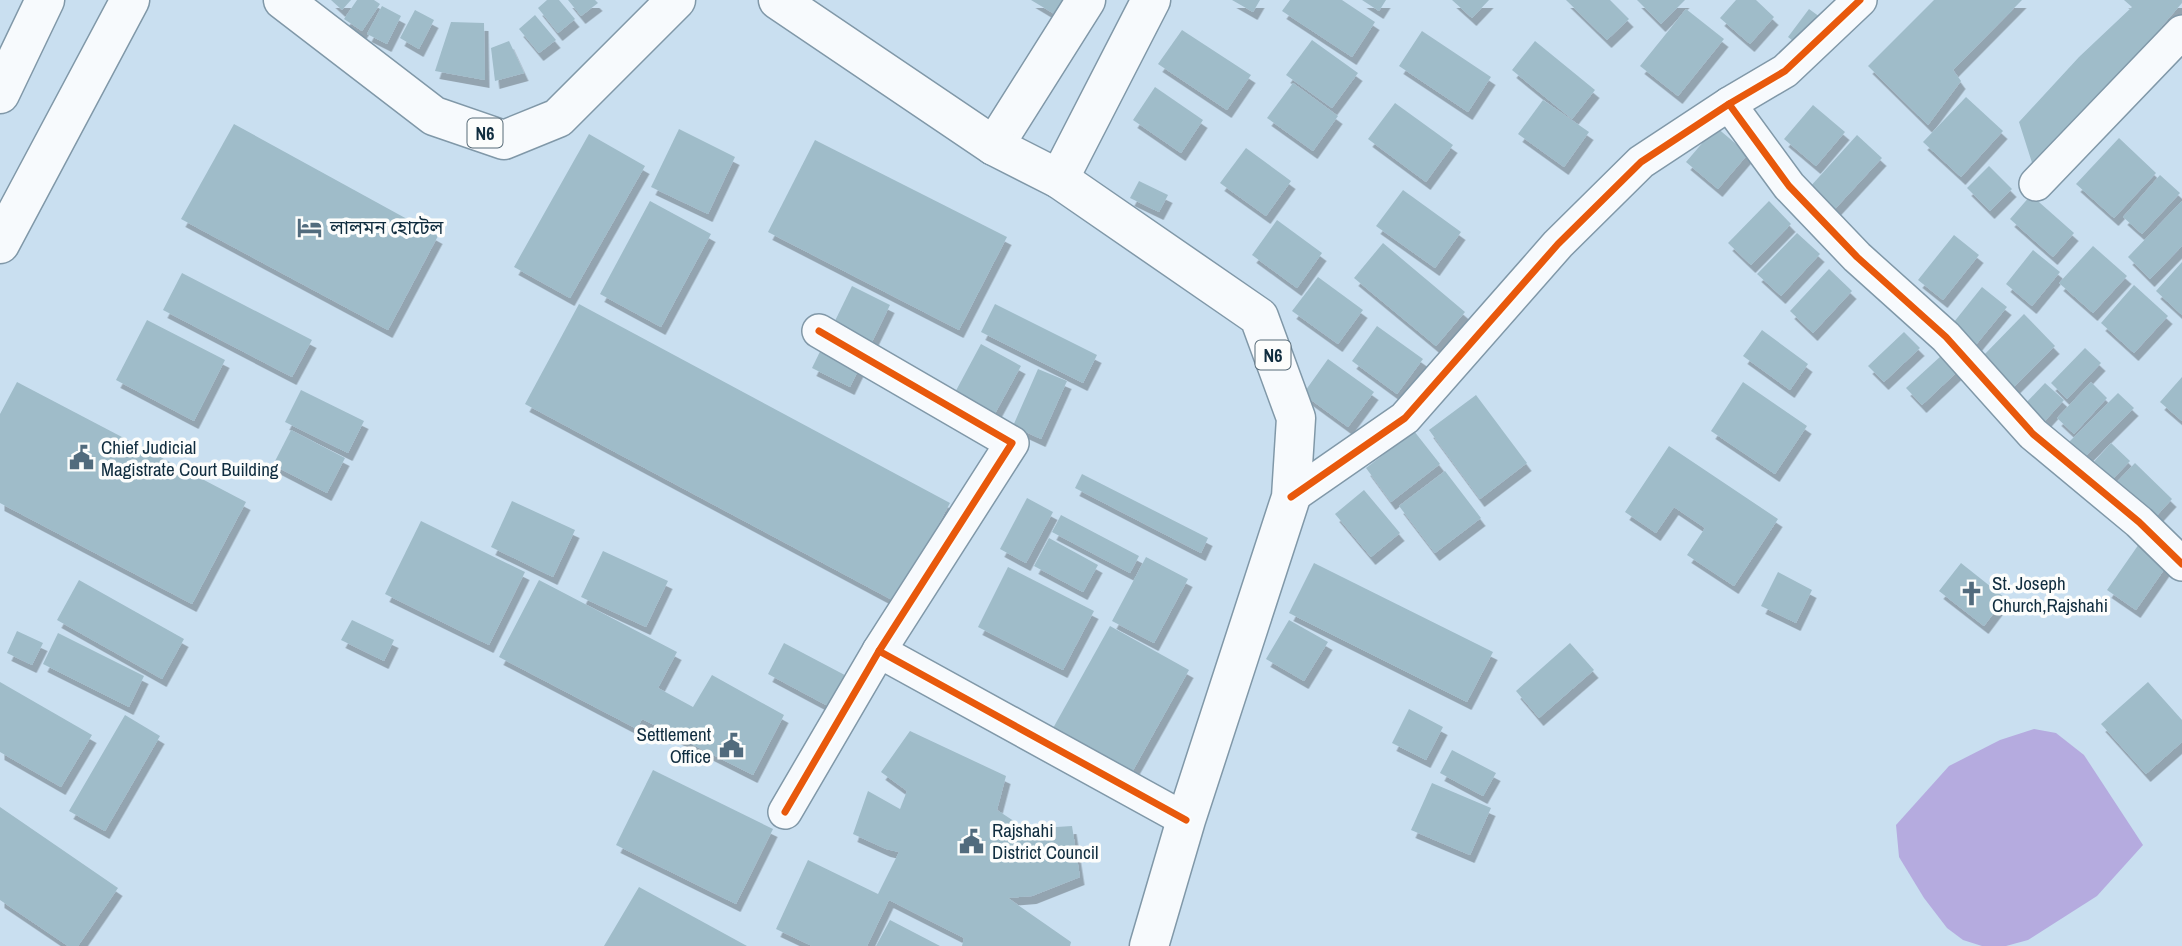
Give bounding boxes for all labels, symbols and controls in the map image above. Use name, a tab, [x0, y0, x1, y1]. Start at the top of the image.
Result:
road number: N6	[468, 118, 503, 148]
hotel icon: লালমন হোটেল	[296, 213, 324, 241]
place label: লালমন হোটেল	[329, 214, 445, 240]
road number: N6	[1256, 340, 1290, 370]
place label: Chief Judicial Magistrate Court Building	[101, 434, 279, 482]
public building icon: Chief Judicial Magistrate Court Building	[67, 444, 95, 472]
place label: St. Joseph Church,Rajshahi	[1992, 570, 2108, 618]
church icon: St. Joseph Church,Rajshahi	[1958, 580, 1986, 608]
place label: Settlement Office	[637, 721, 712, 769]
public building icon: Settlement Office	[717, 731, 745, 759]
place label: Rajshahi District Council	[992, 817, 1099, 865]
public building icon: Rajshahi District Council	[958, 827, 986, 855]

